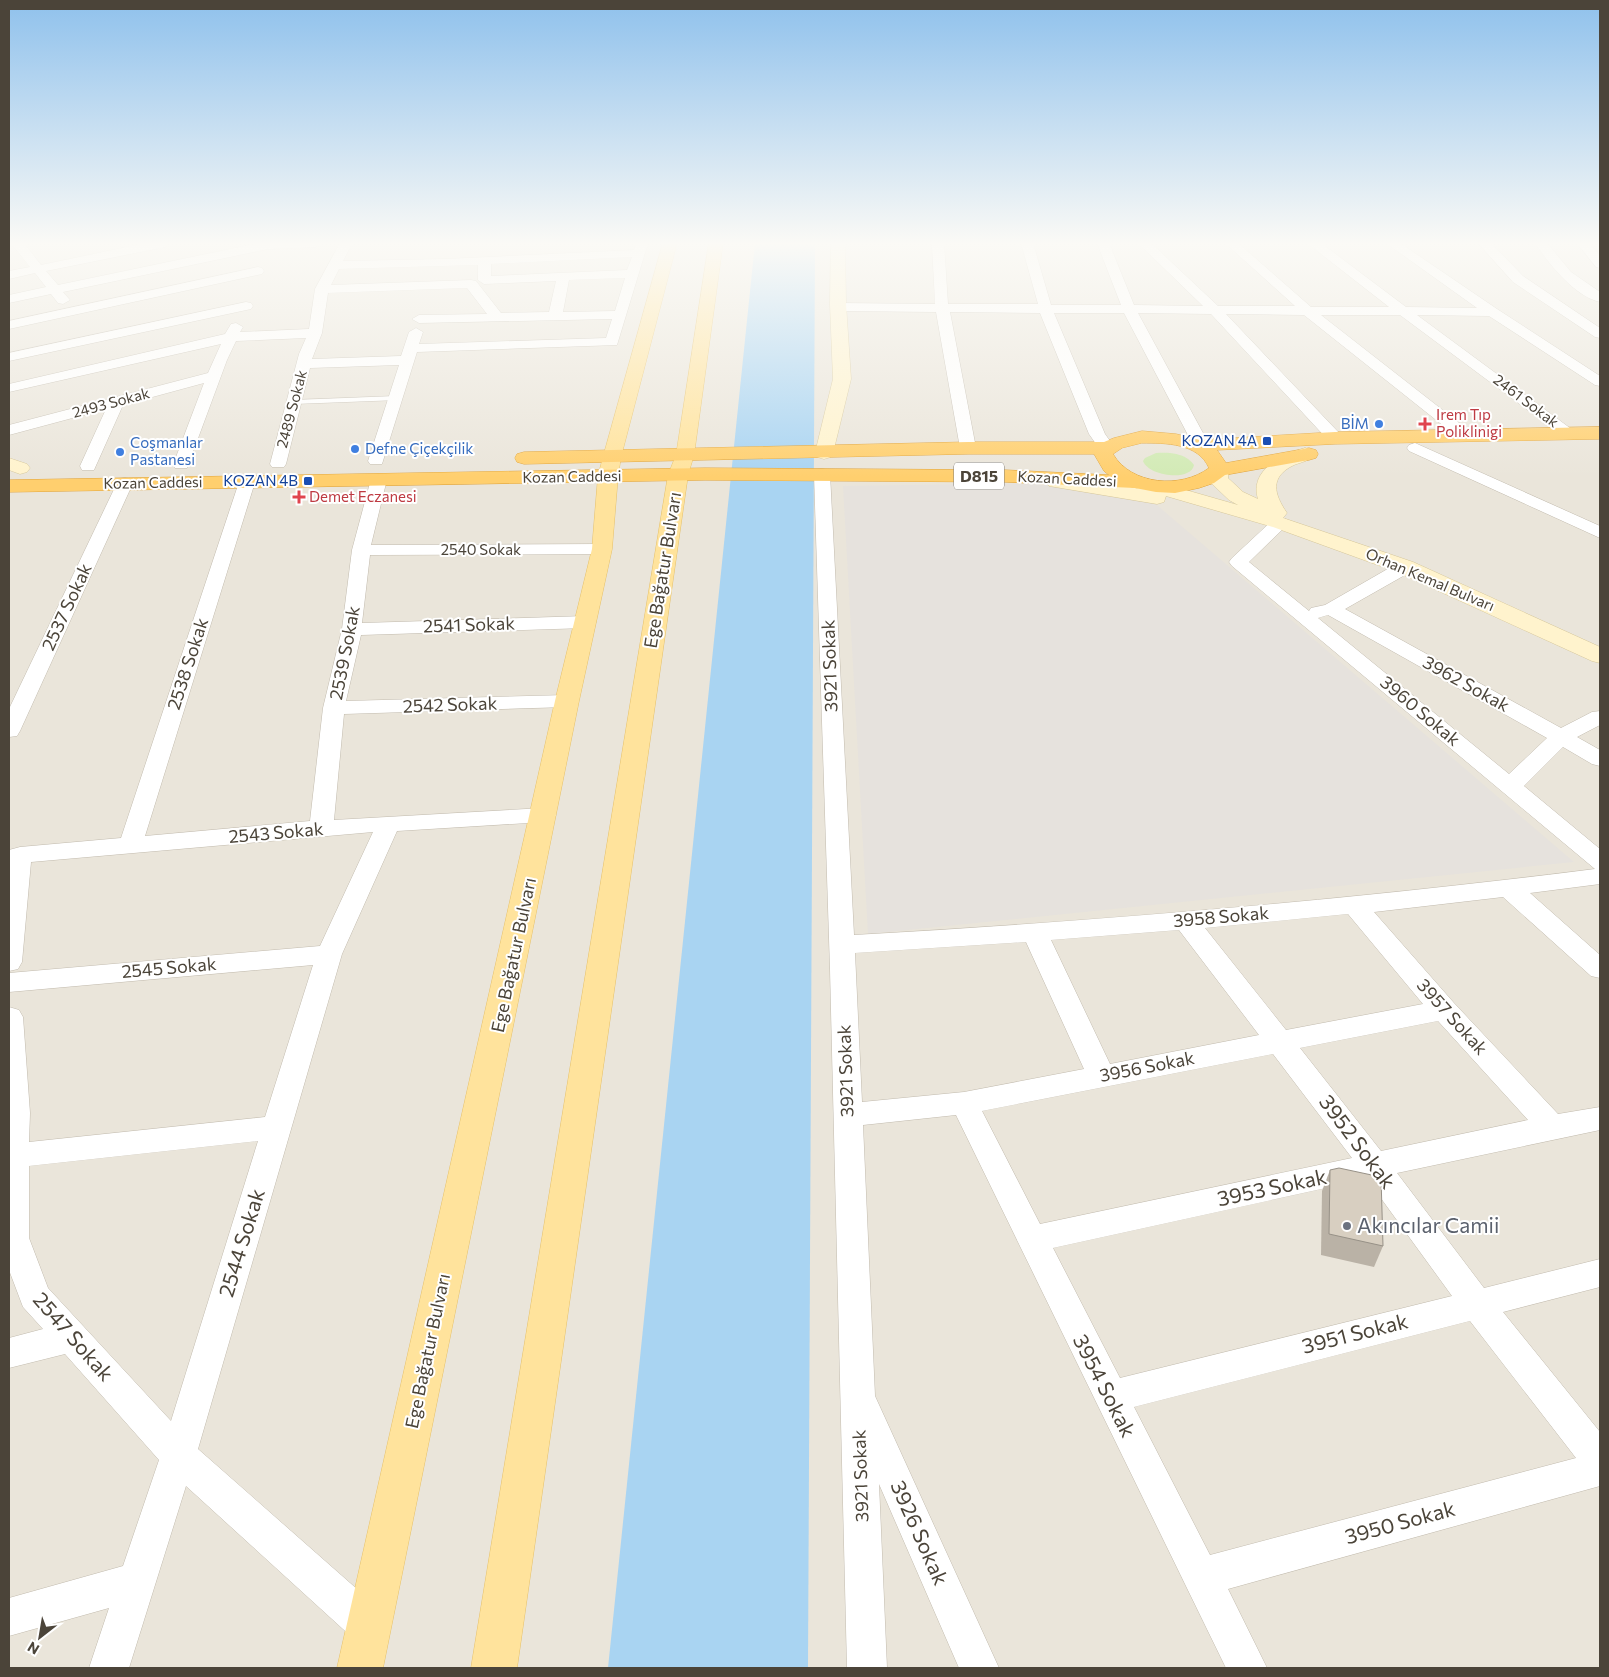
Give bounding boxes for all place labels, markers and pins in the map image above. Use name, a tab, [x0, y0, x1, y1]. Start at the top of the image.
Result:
place label: Irem Tıp Poliklinigi	[1436, 405, 1502, 440]
place label: BİM	[1341, 414, 1369, 432]
marker: Irem Tıp Poliklinigi	[1418, 417, 1432, 431]
marker: BİM	[1373, 418, 1385, 430]
place label: KOZAN 4A	[1181, 431, 1257, 449]
place label: Coşmanlar Pastanesi	[130, 433, 203, 468]
marker: KOZAN 4A	[1261, 435, 1273, 447]
place label: Defne Çiçekçilik	[365, 439, 473, 457]
marker: Defne Çiçekçilik	[349, 443, 361, 455]
marker: Coşmanlar Pastanesi	[114, 446, 126, 458]
place label: KOZAN 4B	[223, 471, 298, 489]
marker: KOZAN 4B	[302, 475, 314, 487]
place label: Demet Eczanesi	[309, 487, 417, 505]
marker: Demet Eczanesi	[293, 491, 305, 503]
place label: Akıncılar Camii	[1357, 1212, 1499, 1237]
marker: Akıncılar Camii	[1341, 1220, 1353, 1232]

